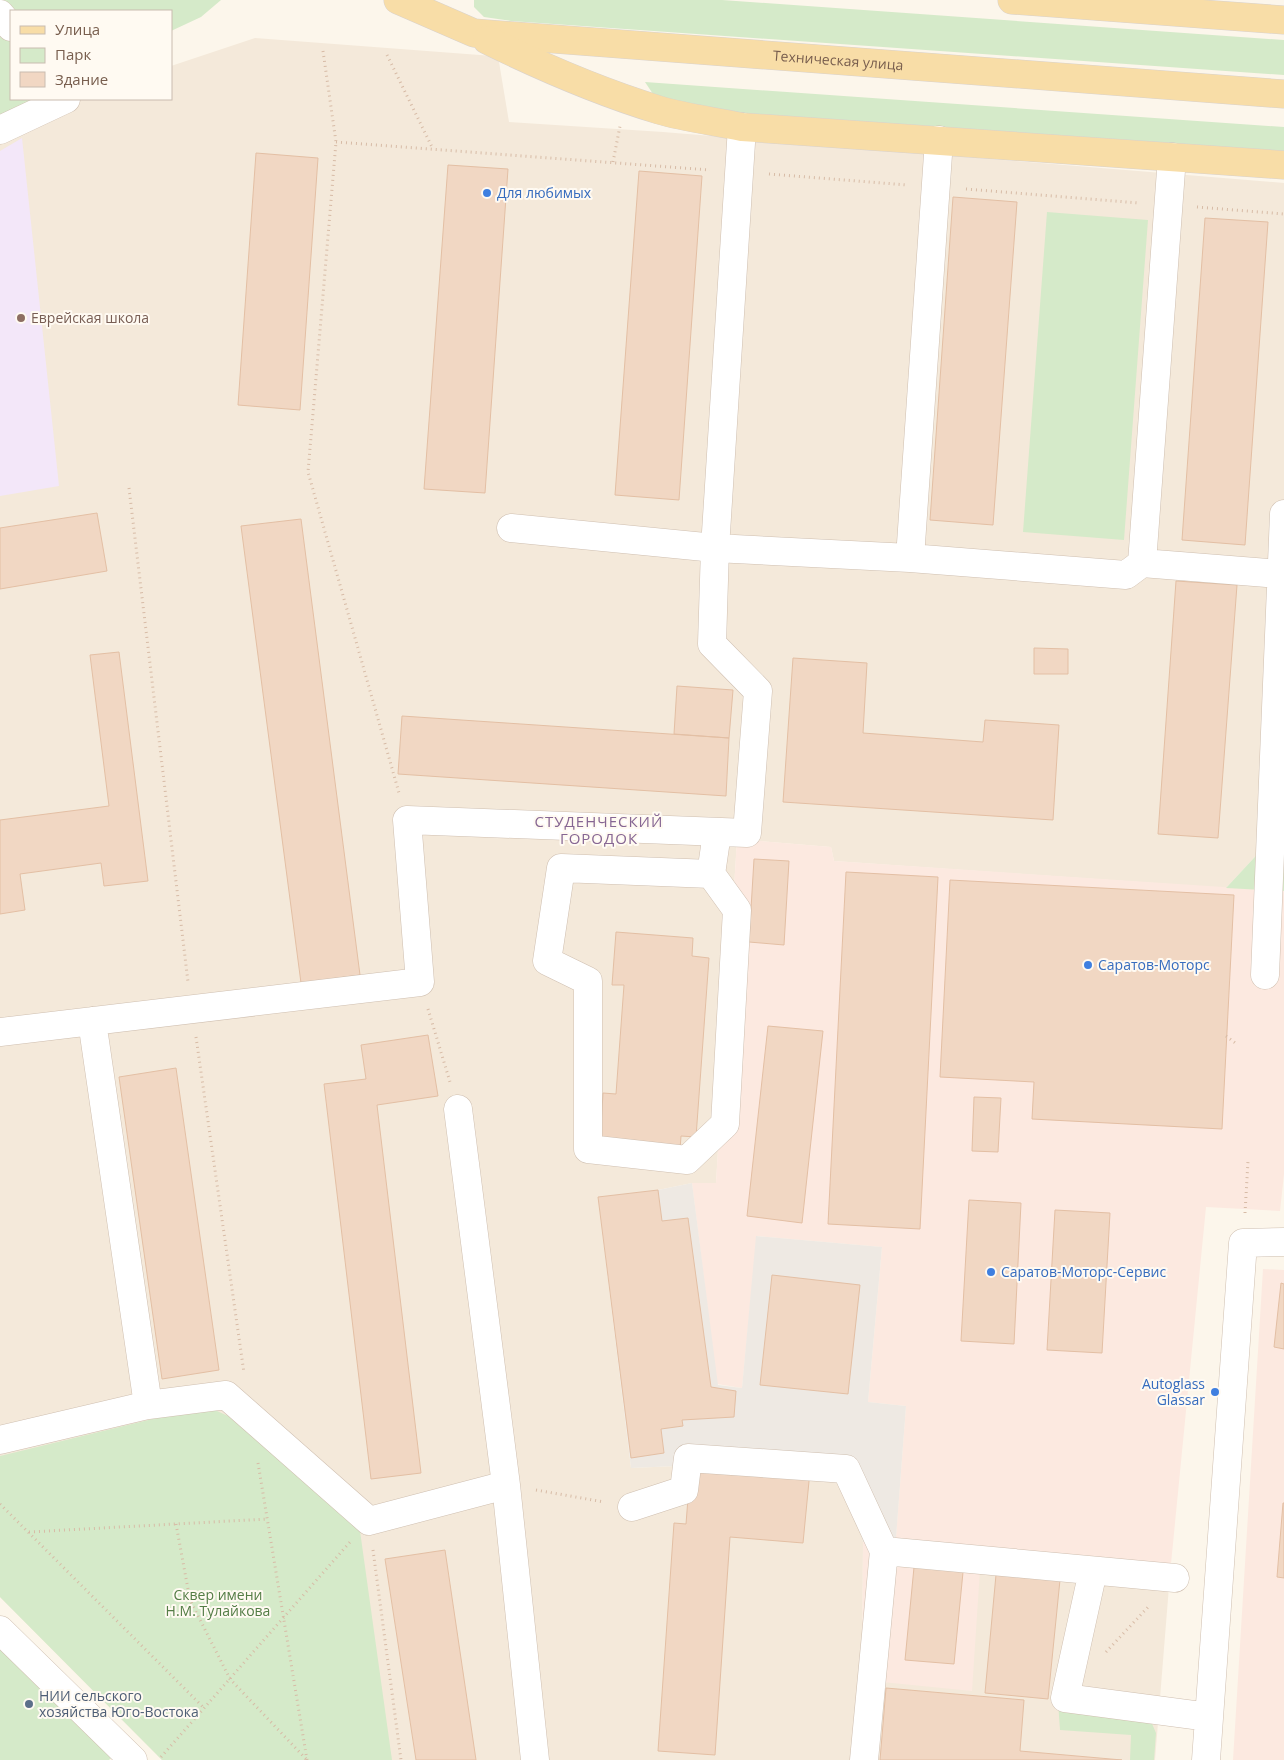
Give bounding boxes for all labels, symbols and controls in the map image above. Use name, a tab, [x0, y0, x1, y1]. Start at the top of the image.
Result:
legend	[10, 10, 172, 100]
text: Улица	[55, 19, 100, 39]
text: Парк	[55, 44, 91, 64]
street label: Техническая улица	[772, 46, 904, 74]
text: Здание	[55, 69, 108, 89]
place label: Для любимых	[497, 183, 592, 202]
marker: Для любимых	[481, 187, 493, 199]
place label: Еврейская школа	[31, 308, 149, 327]
marker: Еврейская школа	[15, 312, 27, 324]
district label: СТУДЕНЧЕСКИЙ ГОРОДОК	[535, 811, 663, 848]
place label: Саратов-Моторс	[1098, 955, 1210, 974]
marker: Саратов-Моторс	[1082, 959, 1094, 971]
place label: Саратов-Моторс-Сервис	[1001, 1262, 1166, 1281]
marker: Саратов-Моторс-Сервис	[985, 1266, 997, 1278]
place label: Autoglass Glassar	[1142, 1374, 1205, 1409]
marker: Autoglass Glassar	[1209, 1386, 1221, 1398]
park label: Сквер имени Н.М. Тулайкова	[166, 1585, 270, 1620]
place label: НИИ сельского хозяйства Юго-Востока	[39, 1686, 199, 1721]
marker: НИИ сельского хозяйства Юго-Востока	[23, 1698, 35, 1710]

